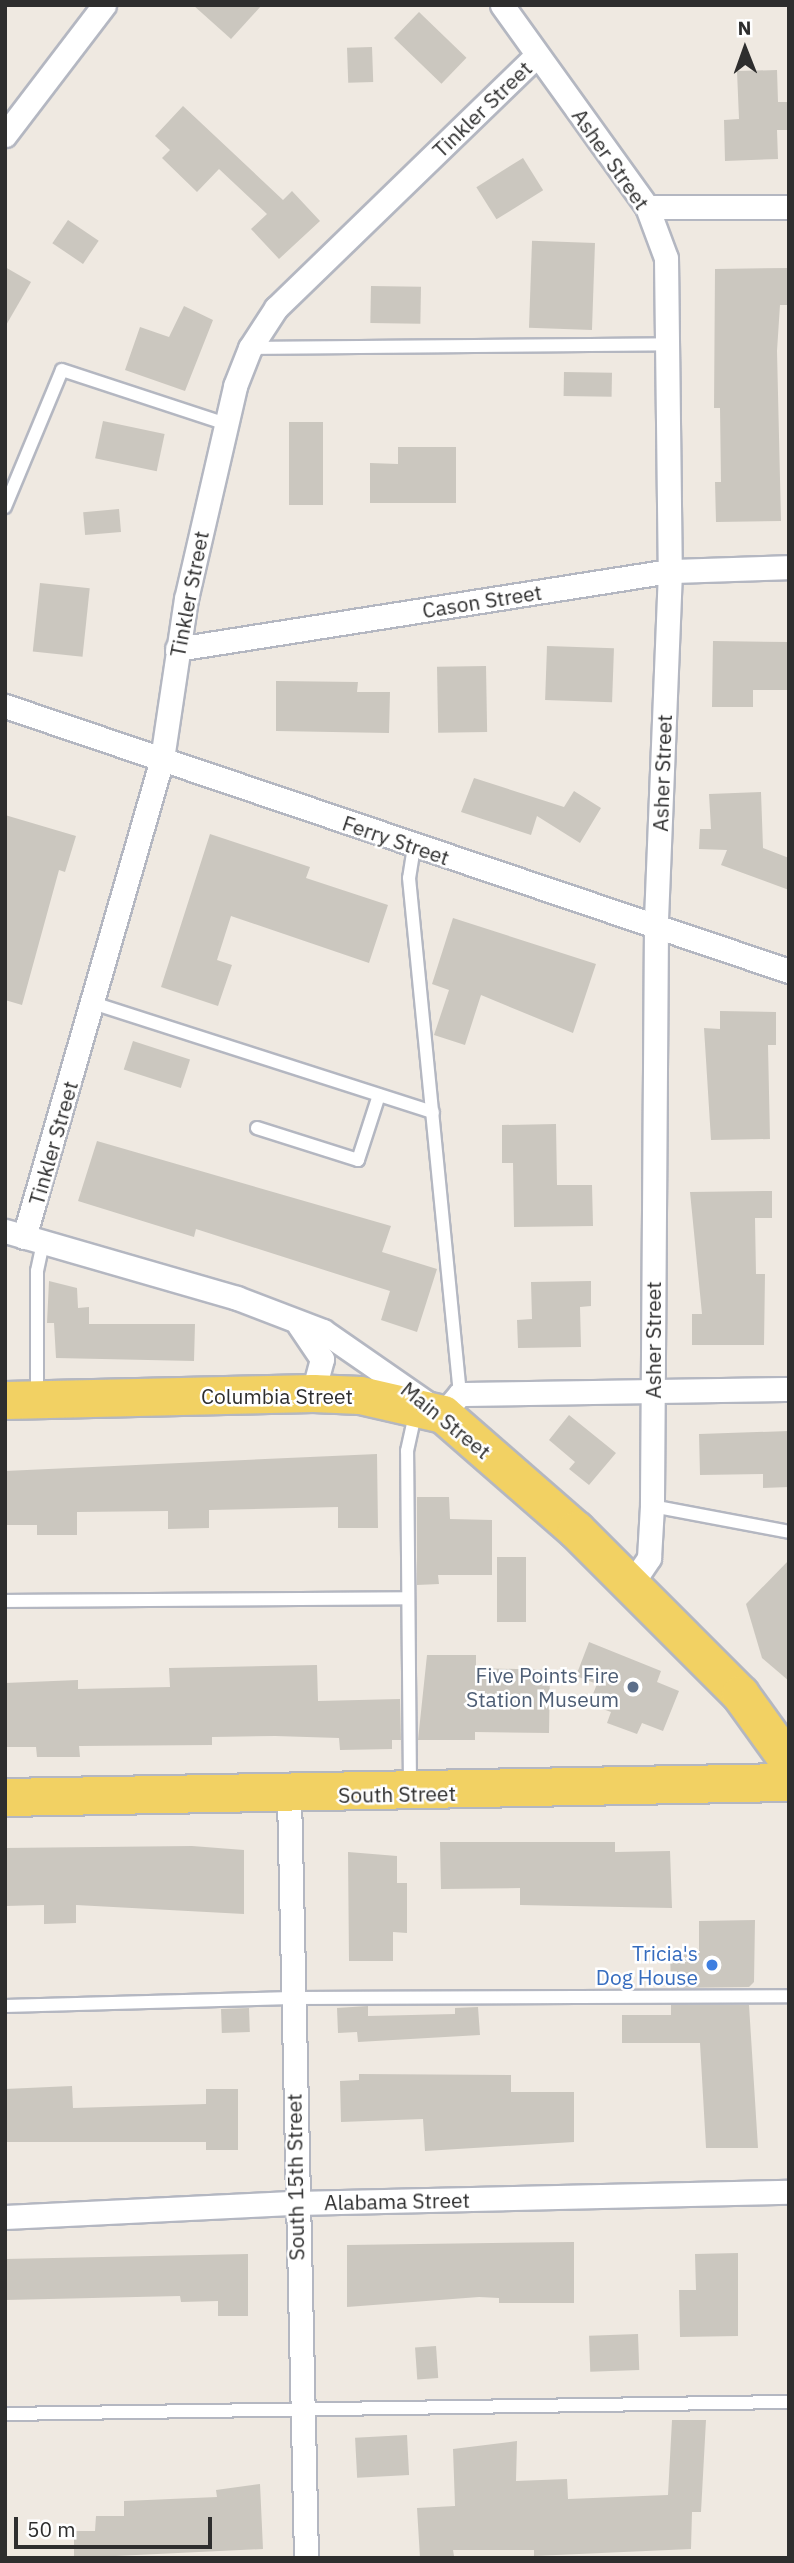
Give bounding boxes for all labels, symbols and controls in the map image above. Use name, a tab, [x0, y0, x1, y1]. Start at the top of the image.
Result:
north arrow	[710, 14, 780, 84]
text: N	[738, 16, 752, 40]
street label: Tinkler Street	[427, 56, 537, 162]
street label: Asher Street	[567, 104, 655, 214]
street label: Tinkler Street	[164, 529, 214, 659]
street label: Cason Street	[420, 579, 544, 623]
street label: Asher Street	[647, 714, 677, 832]
street label: Ferry Street	[339, 810, 453, 870]
street label: Tinkler Street	[23, 1078, 83, 1208]
street label: Asher Street	[640, 1281, 666, 1399]
street label: Main Street	[396, 1376, 496, 1464]
street label: Columbia Street	[201, 1383, 353, 1409]
place label: Five Points Fire Station Museum	[466, 1662, 619, 1712]
marker: Five Points Fire Station Museum	[625, 1679, 641, 1695]
street label: South Street	[338, 1780, 456, 1808]
place label: Tricia's Dog House	[596, 1940, 698, 1990]
marker: Tricia's Dog House	[704, 1957, 720, 1973]
street label: South 15th Street	[281, 2093, 309, 2261]
street label: Alabama Street	[324, 2187, 470, 2215]
scale bar	[18, 2504, 215, 2548]
text: 50 m	[27, 2515, 76, 2543]

